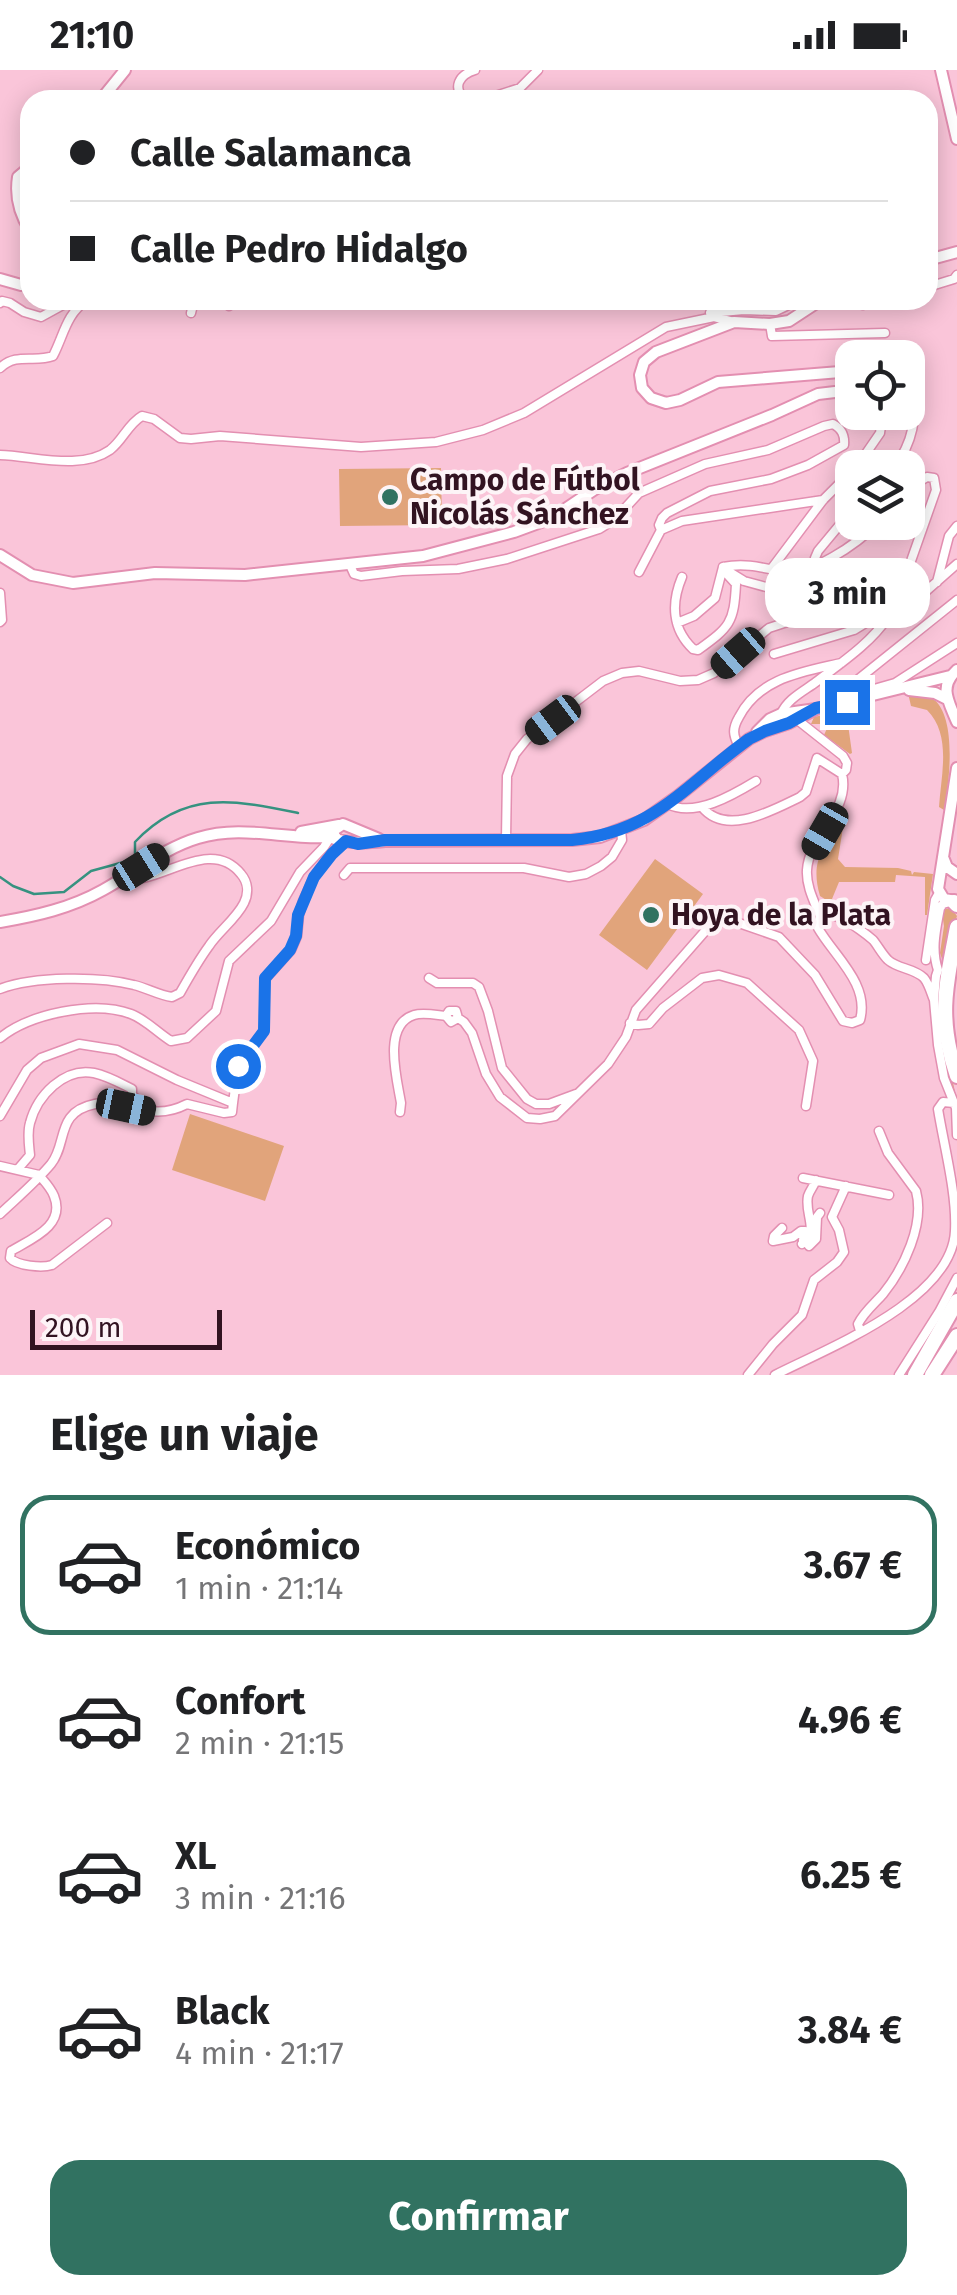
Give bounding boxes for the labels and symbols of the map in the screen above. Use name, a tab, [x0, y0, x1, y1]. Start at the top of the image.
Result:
place label: Campo de Fútbol Nicolás Sánchez	[410, 462, 640, 532]
marker: Campo de Fútbol Nicolás Sánchez	[379, 486, 401, 508]
callout: 3 min	[764, 557, 930, 627]
car	[706, 622, 770, 684]
route end	[825, 680, 870, 725]
car	[520, 690, 586, 750]
car	[797, 798, 853, 864]
car	[108, 838, 174, 896]
place label: Hoya de la Plata	[671, 897, 891, 933]
marker: Hoya de la Plata	[640, 904, 662, 926]
route start	[216, 1044, 261, 1089]
car	[94, 1086, 158, 1128]
scale bar	[30, 1305, 222, 1350]

